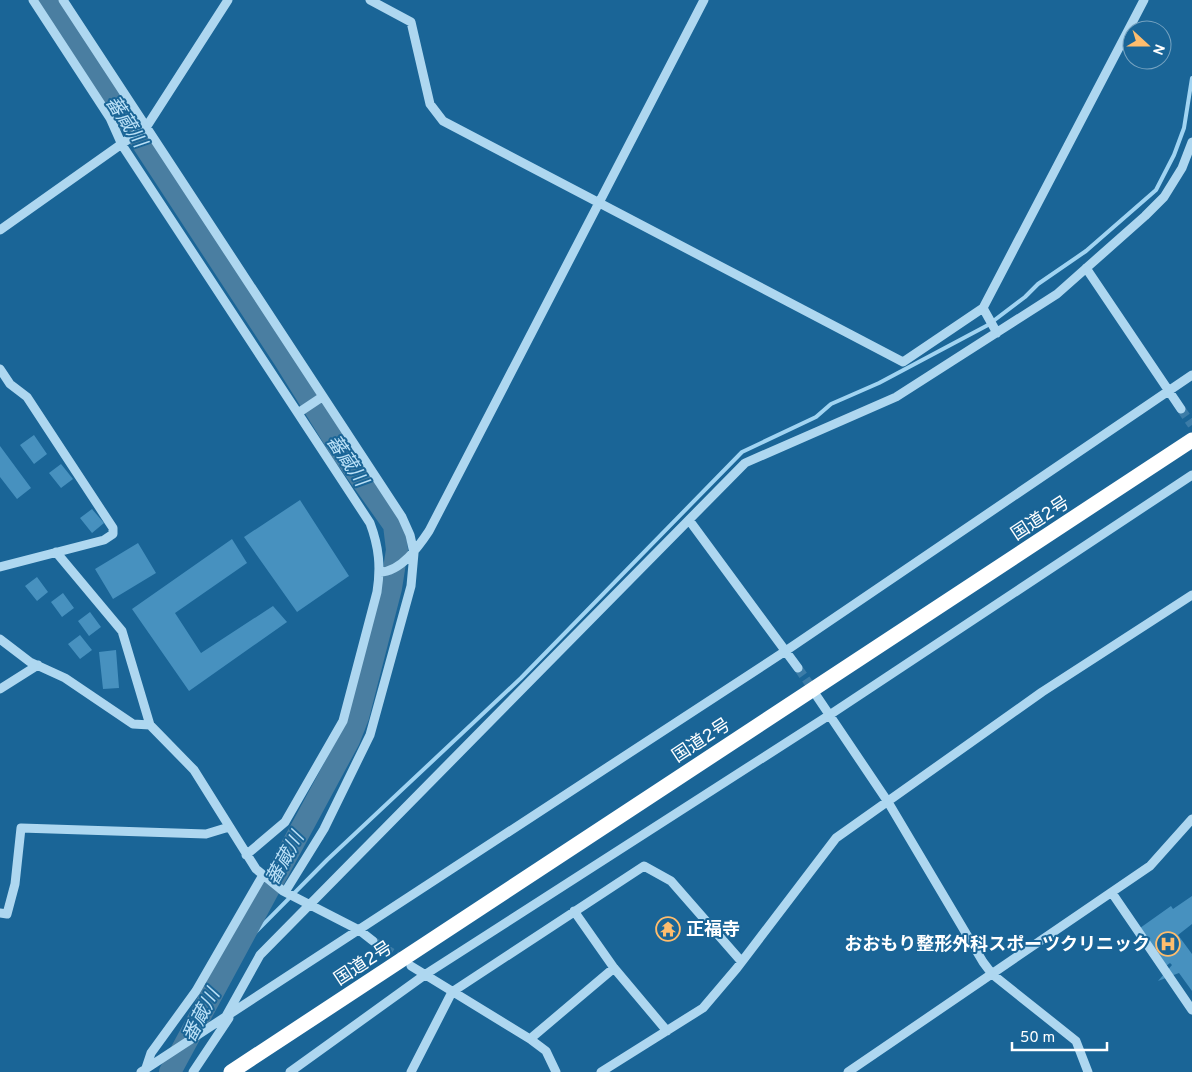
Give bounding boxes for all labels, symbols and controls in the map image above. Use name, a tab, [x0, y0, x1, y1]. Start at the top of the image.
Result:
north arrow	[1122, 20, 1172, 70]
text: N	[1148, 41, 1167, 57]
water label: 蕃蔵川	[100, 92, 152, 154]
water label: 蕃蔵川	[320, 431, 373, 493]
street label: 国道2号	[1007, 492, 1074, 547]
street label: 国道2号	[668, 714, 735, 769]
water label: 蕃蔵川	[261, 826, 311, 890]
temple icon: 正福寺	[655, 916, 681, 942]
place label: 正福寺	[686, 919, 740, 942]
hospital icon: おおもり整形外科スポーツクリニック	[1155, 931, 1181, 957]
place label: おおもり整形外科スポーツクリニック	[844, 934, 1150, 957]
street label: 国道2号	[330, 937, 397, 992]
water label: 番蔵川	[178, 983, 227, 1047]
scale bar	[1012, 1020, 1107, 1052]
text: 50 m	[1020, 1029, 1055, 1048]

